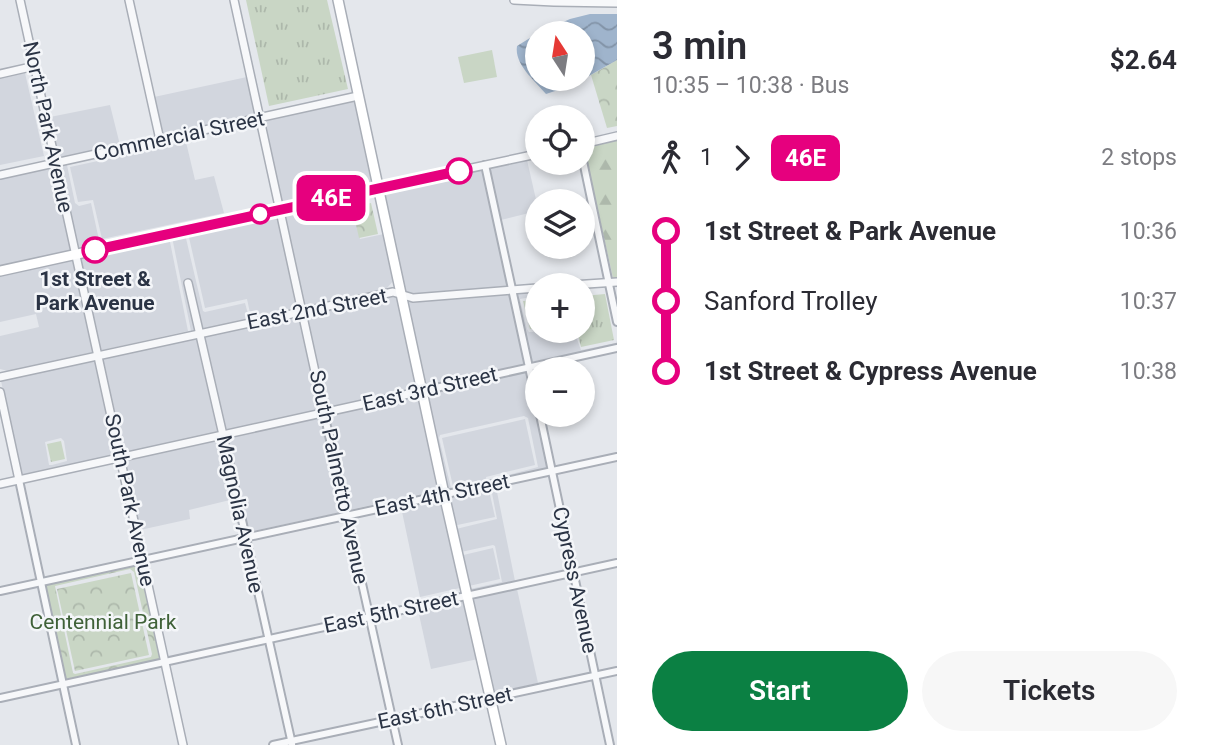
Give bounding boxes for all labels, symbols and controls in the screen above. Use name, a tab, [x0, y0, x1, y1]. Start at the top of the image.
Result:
north arrow	[525, 21, 595, 91]
map controls	[525, 21, 595, 427]
text: 3 min	[652, 24, 747, 68]
street label: North Park Avenue	[18, 39, 78, 215]
text: $2.64	[1110, 45, 1177, 75]
text: 10:35 – 10:38 · Bus	[652, 72, 849, 99]
button: locate	[525, 105, 595, 175]
street label: Commercial Street	[92, 106, 267, 166]
icon: walk	[652, 139, 690, 177]
icon: forward	[723, 139, 761, 177]
text: 1	[700, 144, 713, 171]
text: 46E	[785, 144, 826, 172]
text: 2 stops	[1101, 144, 1177, 171]
unlabelled marker	[446, 158, 472, 184]
line badge: 46E	[291, 175, 371, 221]
text: 46E	[310, 184, 352, 212]
button: layers	[525, 189, 595, 259]
unlabelled marker	[250, 204, 270, 224]
text: 1st Street & Park Avenue	[704, 216, 996, 246]
text: 10:36	[1120, 218, 1177, 245]
marker: 1st Street & Park Avenue	[82, 237, 108, 263]
place label: 1st Street & Park Avenue	[35, 267, 155, 315]
button: +	[525, 273, 595, 343]
street label: East 2nd Street	[245, 284, 389, 334]
text: Sanford Trolley	[704, 286, 878, 316]
text: 10:37	[1120, 288, 1177, 315]
text: 1st Street & Cypress Avenue	[704, 356, 1037, 386]
button: −	[525, 357, 595, 427]
text: 10:38	[1120, 358, 1177, 385]
street label: East 3rd Street	[360, 362, 500, 416]
street label: South Palmetto Avenue	[305, 368, 373, 586]
street label: South Park Avenue	[100, 411, 160, 589]
street label: Magnolia Avenue	[212, 433, 268, 595]
street label: East 4th Street	[372, 469, 512, 521]
street label: Cypress Avenue	[548, 505, 602, 655]
street label: East 5th Street	[321, 586, 461, 638]
park label: Centennial Park	[30, 610, 177, 634]
button: Start	[652, 651, 908, 731]
button: Tickets	[922, 651, 1177, 731]
street label: East 6th Street	[375, 682, 515, 734]

